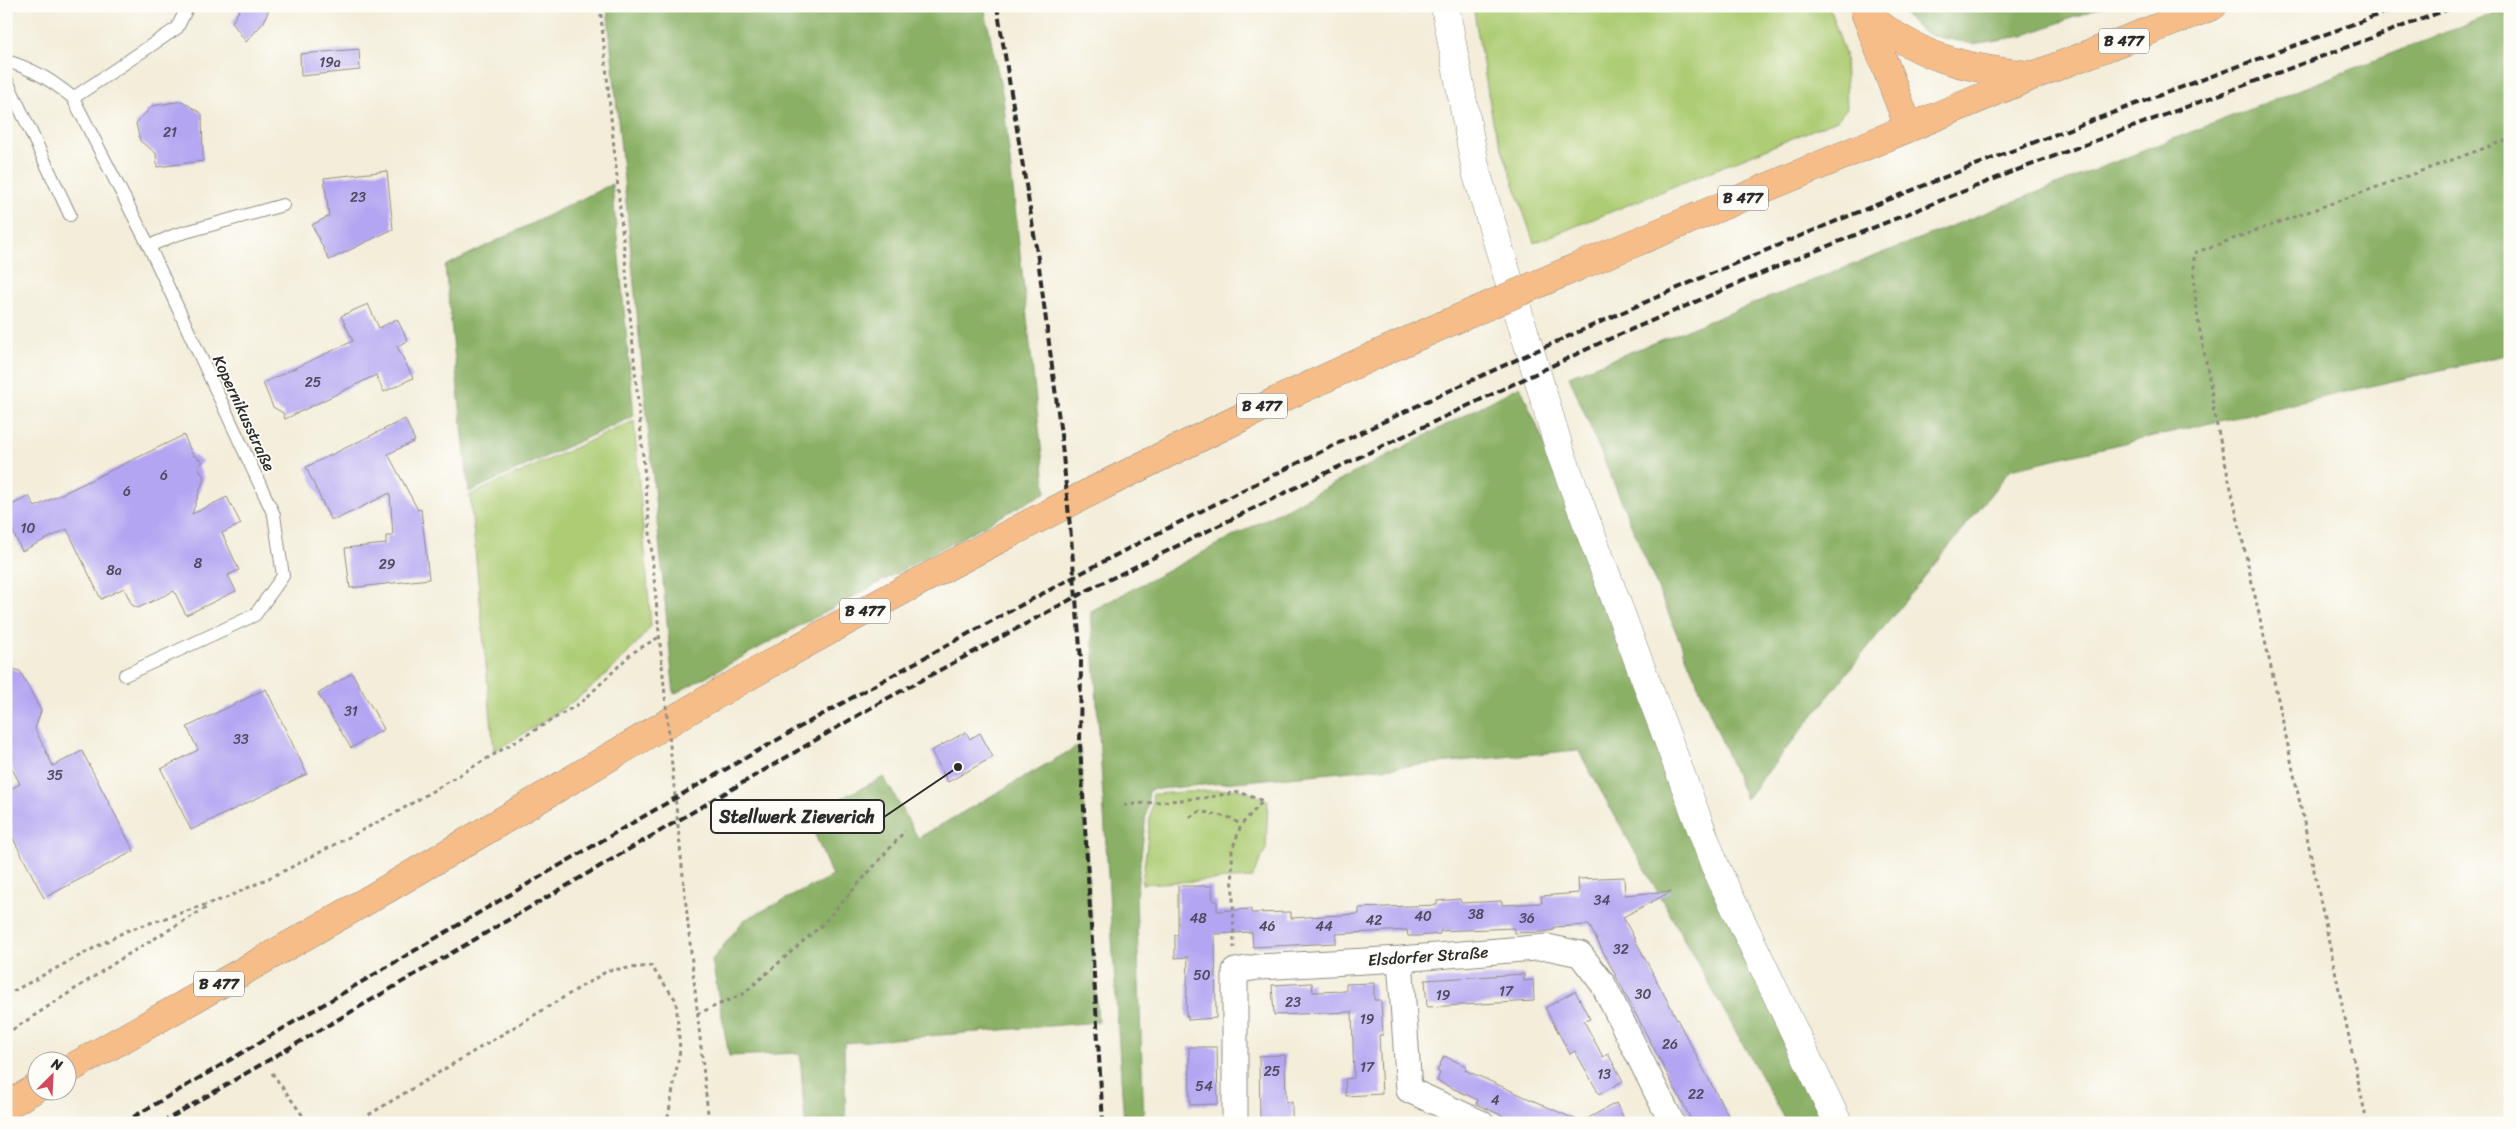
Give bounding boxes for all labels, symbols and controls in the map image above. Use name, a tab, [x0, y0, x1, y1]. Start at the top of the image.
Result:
road number: B 477	[2099, 28, 2149, 54]
house number: 19a	[319, 50, 341, 75]
house number: 21	[163, 120, 177, 145]
house number: 23	[350, 185, 366, 210]
road number: B 477	[1718, 186, 1768, 210]
street label: Kopernikusstraße	[204, 350, 284, 476]
house number: 25	[305, 370, 322, 395]
road number: B 477	[1237, 394, 1287, 418]
house number: 6	[160, 463, 168, 488]
house number: 6	[123, 479, 131, 504]
house number: 10	[21, 516, 36, 541]
house number: 8	[194, 551, 203, 576]
house number: 29	[379, 552, 396, 577]
house number: 8a	[106, 558, 122, 583]
road number: B 477	[840, 598, 890, 624]
house number: 31	[344, 699, 358, 724]
house number: 33	[233, 727, 249, 752]
house number: 35	[47, 763, 64, 788]
callout: Stellwerk Zieverich	[711, 800, 884, 833]
text: Stellwerk Zieverich	[718, 801, 875, 833]
house number: 34	[1594, 888, 1610, 913]
house number: 38	[1468, 902, 1485, 927]
house number: 40	[1414, 904, 1432, 929]
house number: 48	[1189, 906, 1207, 931]
house number: 36	[1519, 906, 1535, 931]
house number: 42	[1366, 908, 1382, 933]
house number: 46	[1259, 914, 1275, 939]
house number: 44	[1315, 914, 1333, 939]
street label: Elsdorfer Straße	[1367, 937, 1489, 975]
house number: 32	[1613, 937, 1629, 962]
house number: 50	[1193, 963, 1211, 988]
road number: B 477	[194, 972, 244, 996]
house number: 17	[1499, 979, 1514, 1004]
house number: 30	[1635, 982, 1651, 1007]
house number: 19	[1436, 983, 1451, 1008]
house number: 23	[1285, 990, 1301, 1015]
house number: 19	[1360, 1007, 1375, 1032]
house number: 26	[1662, 1032, 1678, 1057]
text: N	[47, 1051, 67, 1078]
north arrow	[28, 1052, 78, 1102]
house number: 17	[1360, 1055, 1375, 1080]
house number: 25	[1264, 1059, 1281, 1084]
house number: 13	[1597, 1062, 1611, 1087]
house number: 54	[1195, 1074, 1213, 1099]
house number: 22	[1688, 1082, 1704, 1107]
house number: 4	[1491, 1088, 1500, 1113]

